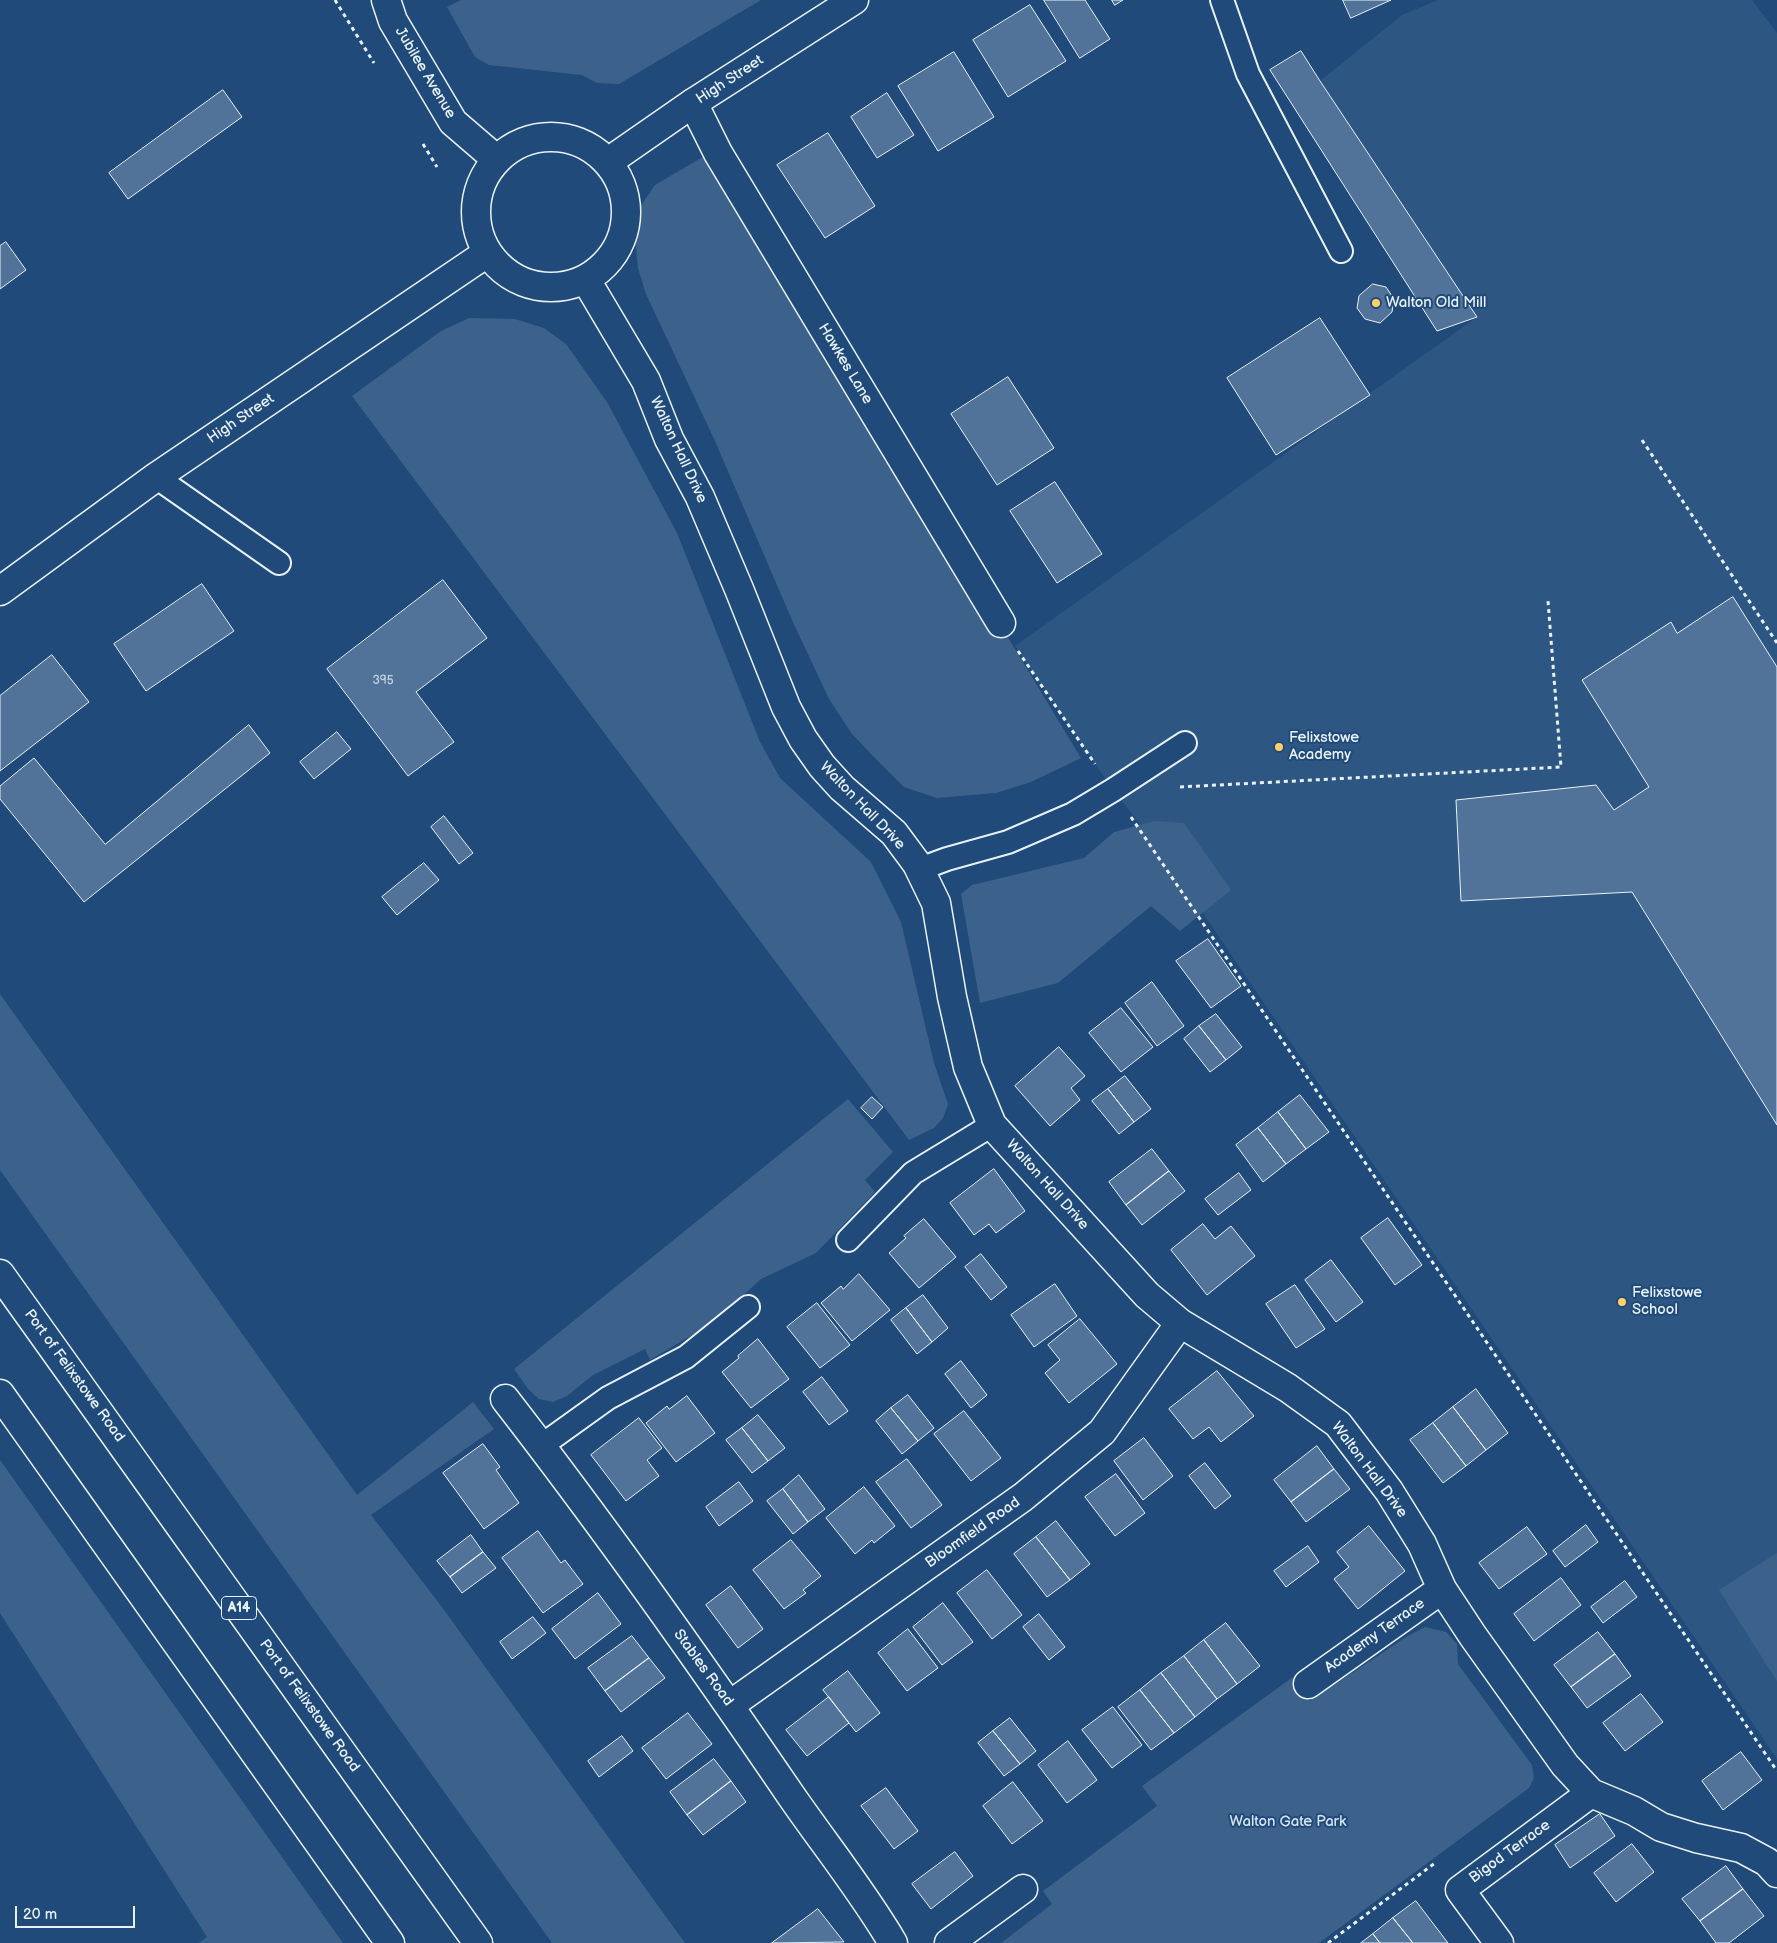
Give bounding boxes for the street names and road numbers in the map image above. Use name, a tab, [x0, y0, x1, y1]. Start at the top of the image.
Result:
street label: Jubilee Avenue	[391, 24, 459, 122]
street label: High Street	[693, 52, 767, 108]
street label: Hawkes Lane	[814, 320, 876, 408]
street label: High Street	[204, 390, 278, 448]
street label: Walton Hall Drive	[645, 394, 711, 506]
street label: Walton Hall Drive	[815, 758, 909, 854]
street label: Walton Hall Drive	[1002, 1136, 1092, 1234]
street label: Port of Felixstowe Road	[20, 1306, 128, 1446]
street label: Walton Hall Drive	[1327, 1419, 1411, 1521]
street label: Bloomfield Road	[922, 1494, 1024, 1572]
street label: Academy Terrace	[1321, 1595, 1429, 1677]
road number: A14	[222, 1596, 256, 1620]
street label: Stables Road	[669, 1626, 737, 1710]
street label: Port of Felixstowe Road	[255, 1636, 363, 1776]
street label: Bigod Terrace	[1466, 1817, 1554, 1887]

